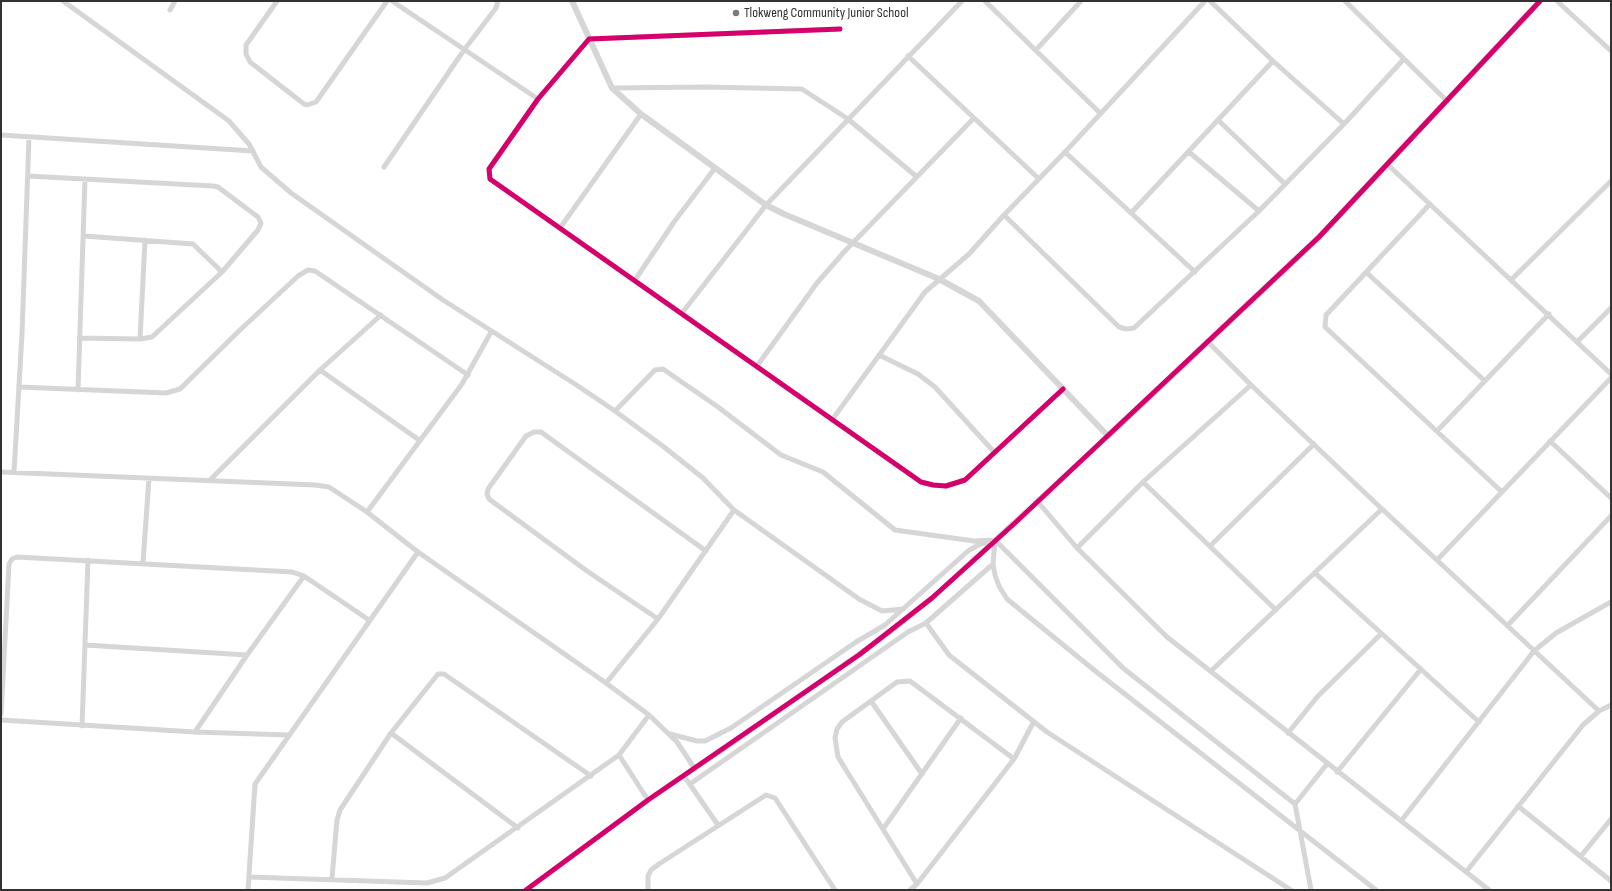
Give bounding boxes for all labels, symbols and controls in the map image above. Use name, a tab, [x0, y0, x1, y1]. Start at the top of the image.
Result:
place label: Tlokweng Community Junior School	[744, 5, 909, 21]
marker: Tlokweng Community Junior School	[731, 8, 741, 18]

